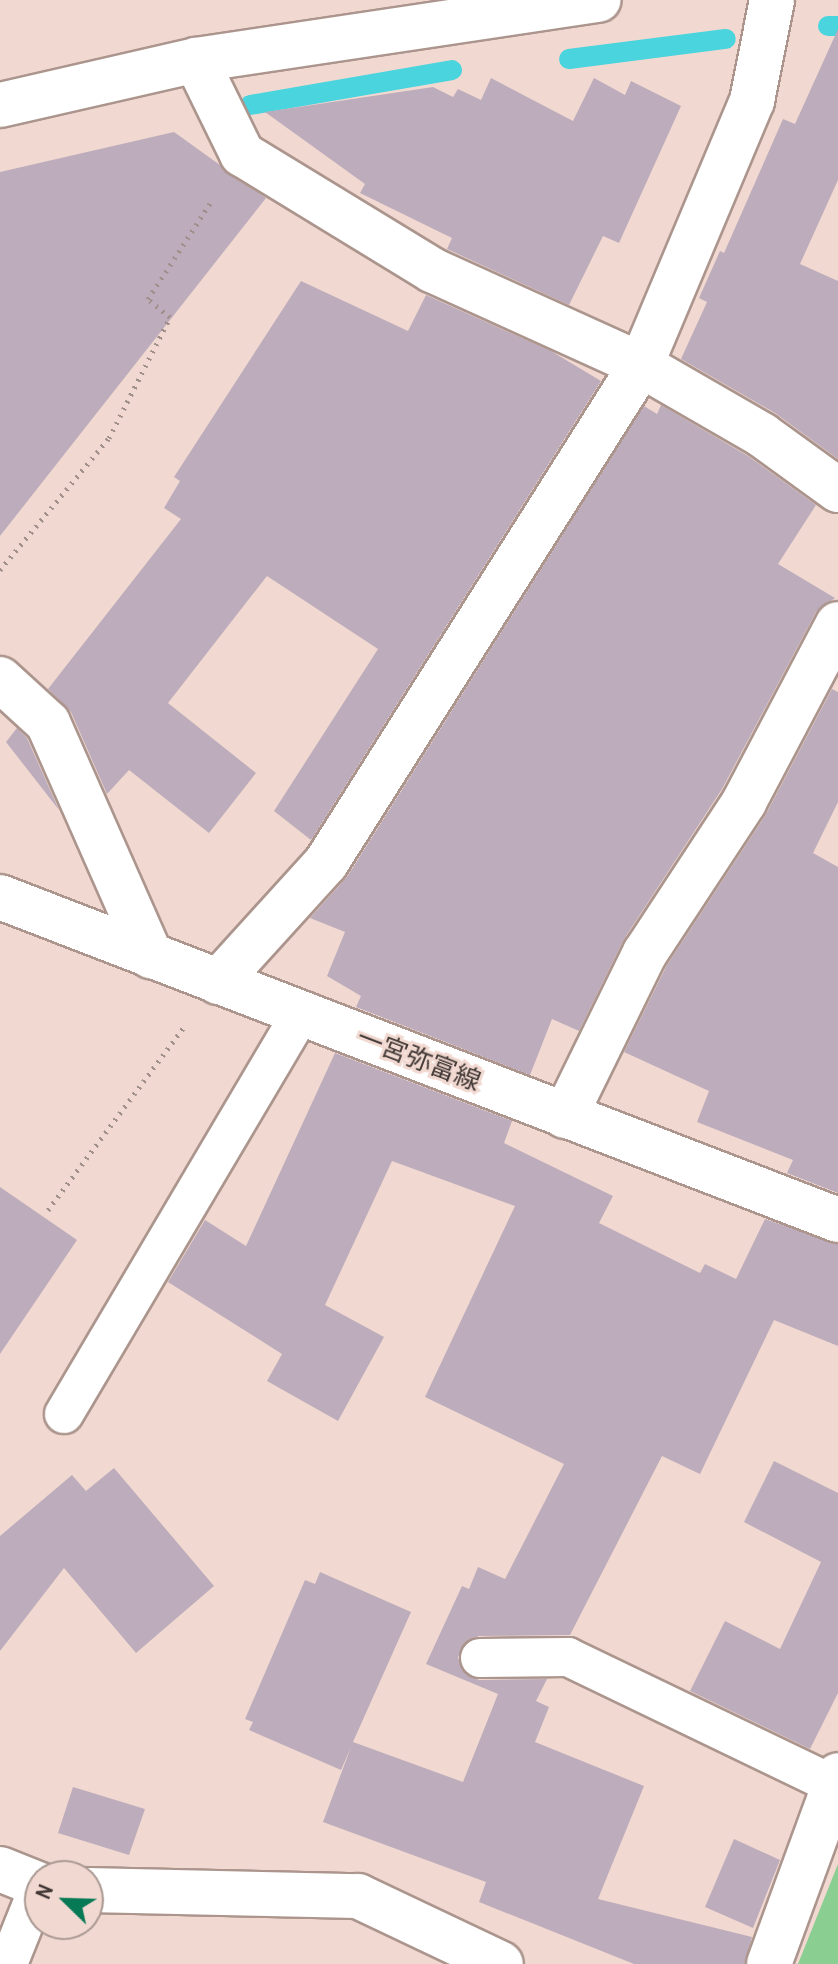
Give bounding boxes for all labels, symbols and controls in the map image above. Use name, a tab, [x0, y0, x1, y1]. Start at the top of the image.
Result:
street label: 一宮弥富線	[353, 1021, 485, 1097]
north arrow	[24, 1860, 104, 1940]
text: N	[27, 1880, 60, 1903]

